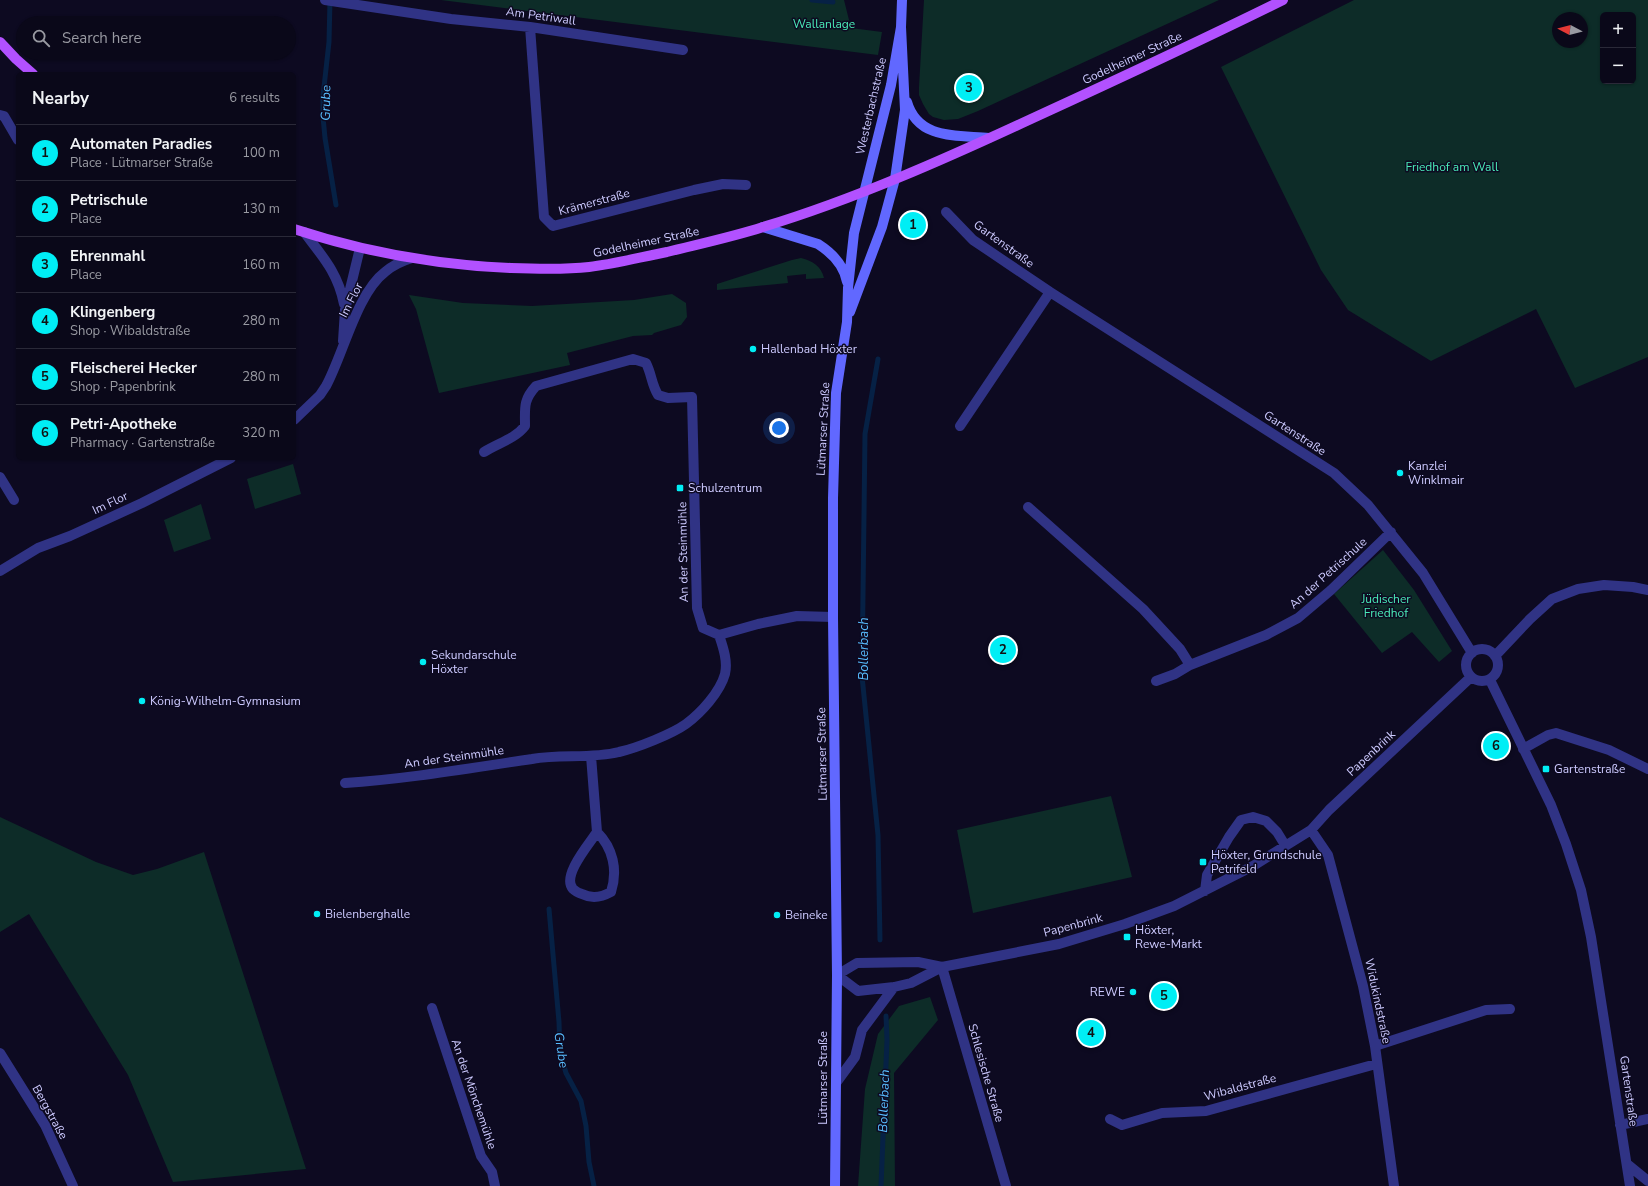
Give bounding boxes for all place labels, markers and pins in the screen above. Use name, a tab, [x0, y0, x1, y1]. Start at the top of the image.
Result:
pin: 3	[956, 73, 982, 103]
pin: 1	[900, 210, 926, 240]
place label: Hallenbad Höxter	[761, 341, 858, 357]
marker: Hallenbad Höxter	[748, 344, 758, 354]
place label: Kanzlei Winklmair	[1408, 458, 1465, 488]
marker: Kanzlei Winklmair	[1395, 468, 1405, 478]
place label: Schulzentrum	[688, 480, 762, 496]
marker: Schulzentrum	[675, 483, 685, 493]
pin: 2	[990, 635, 1016, 665]
place label: Sekundarschule Höxter	[431, 647, 517, 677]
marker: Sekundarschule Höxter	[418, 657, 428, 667]
place label: König-Wilhelm-Gymnasium	[150, 693, 301, 709]
marker: König-Wilhelm-Gymnasium	[137, 696, 147, 706]
pin: 6	[1483, 731, 1509, 761]
place label: Gartenstraße	[1554, 761, 1625, 777]
marker: Gartenstraße	[1541, 764, 1551, 774]
place label: Höxter, Grundschule Petrifeld	[1211, 847, 1322, 877]
marker: Höxter, Grundschule Petrifeld	[1198, 857, 1208, 867]
place label: Bielenberghalle	[325, 906, 410, 922]
place label: Beineke	[785, 907, 828, 923]
marker: Bielenberghalle	[312, 909, 322, 919]
marker: Beineke	[772, 910, 782, 920]
place label: Höxter, Rewe-Markt	[1135, 922, 1203, 952]
marker: Höxter, Rewe-Markt	[1122, 932, 1132, 942]
pin: 5	[1151, 981, 1177, 1011]
place label: REWE	[1090, 984, 1125, 1000]
marker: REWE	[1128, 987, 1138, 997]
pin: 4	[1078, 1018, 1104, 1048]

